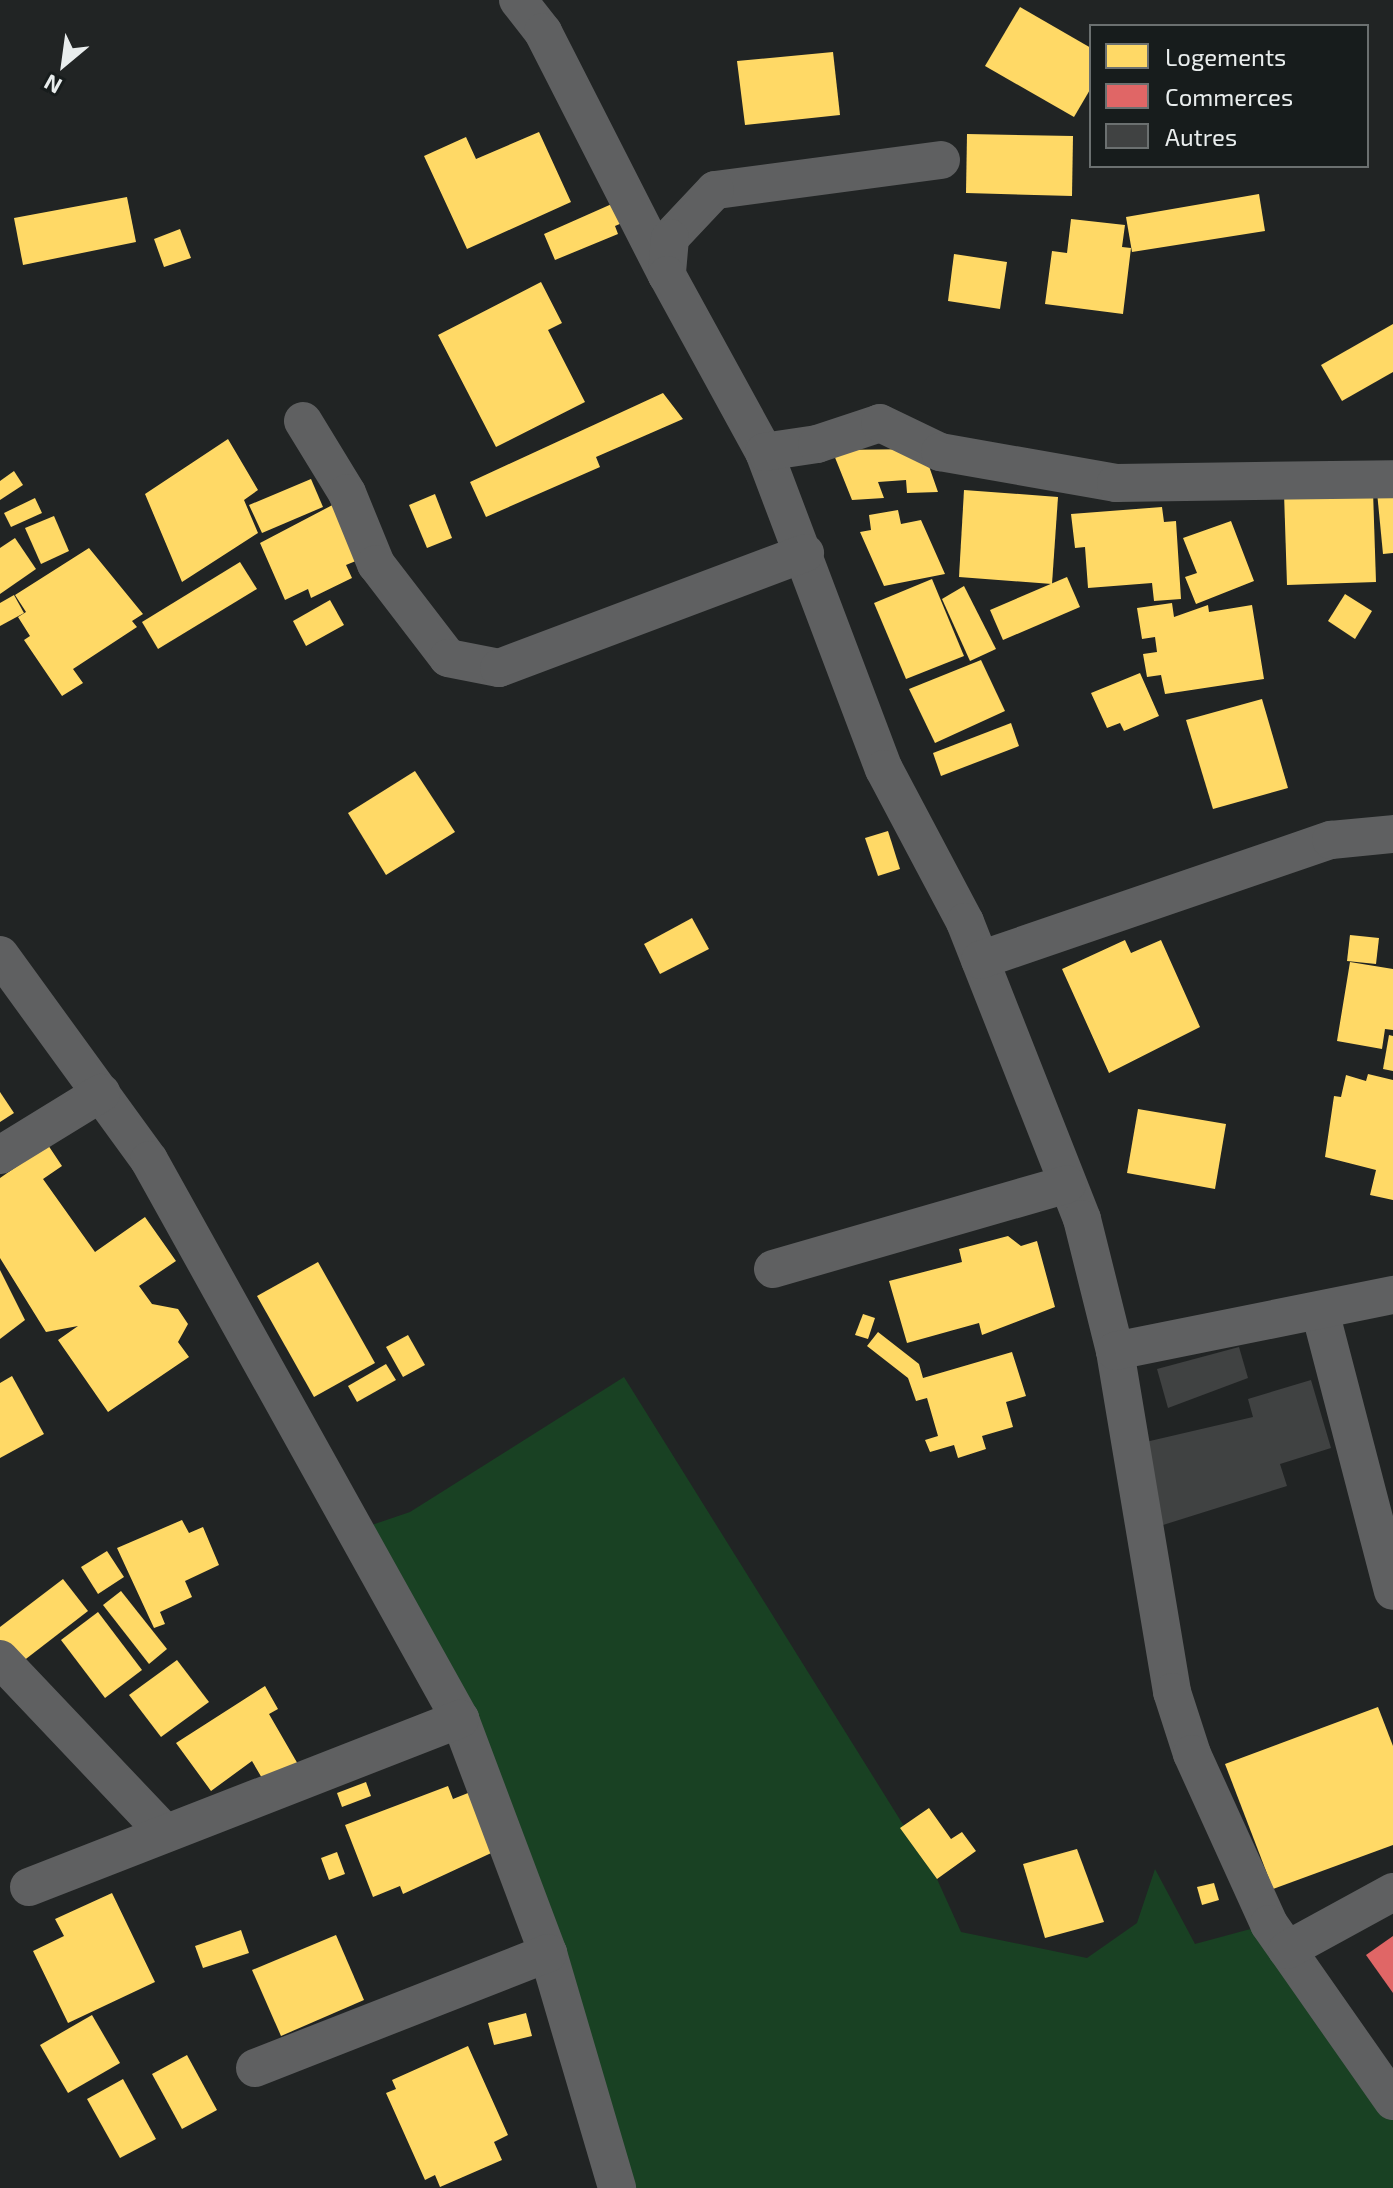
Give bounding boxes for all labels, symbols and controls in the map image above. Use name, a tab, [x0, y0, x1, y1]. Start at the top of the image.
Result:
north arrow	[24, 24, 104, 104]
legend	[1089, 24, 1369, 168]
text: Logements	[1165, 42, 1286, 71]
text: N	[39, 70, 66, 100]
text: Commerces	[1165, 82, 1293, 111]
text: Autres	[1165, 122, 1237, 151]

